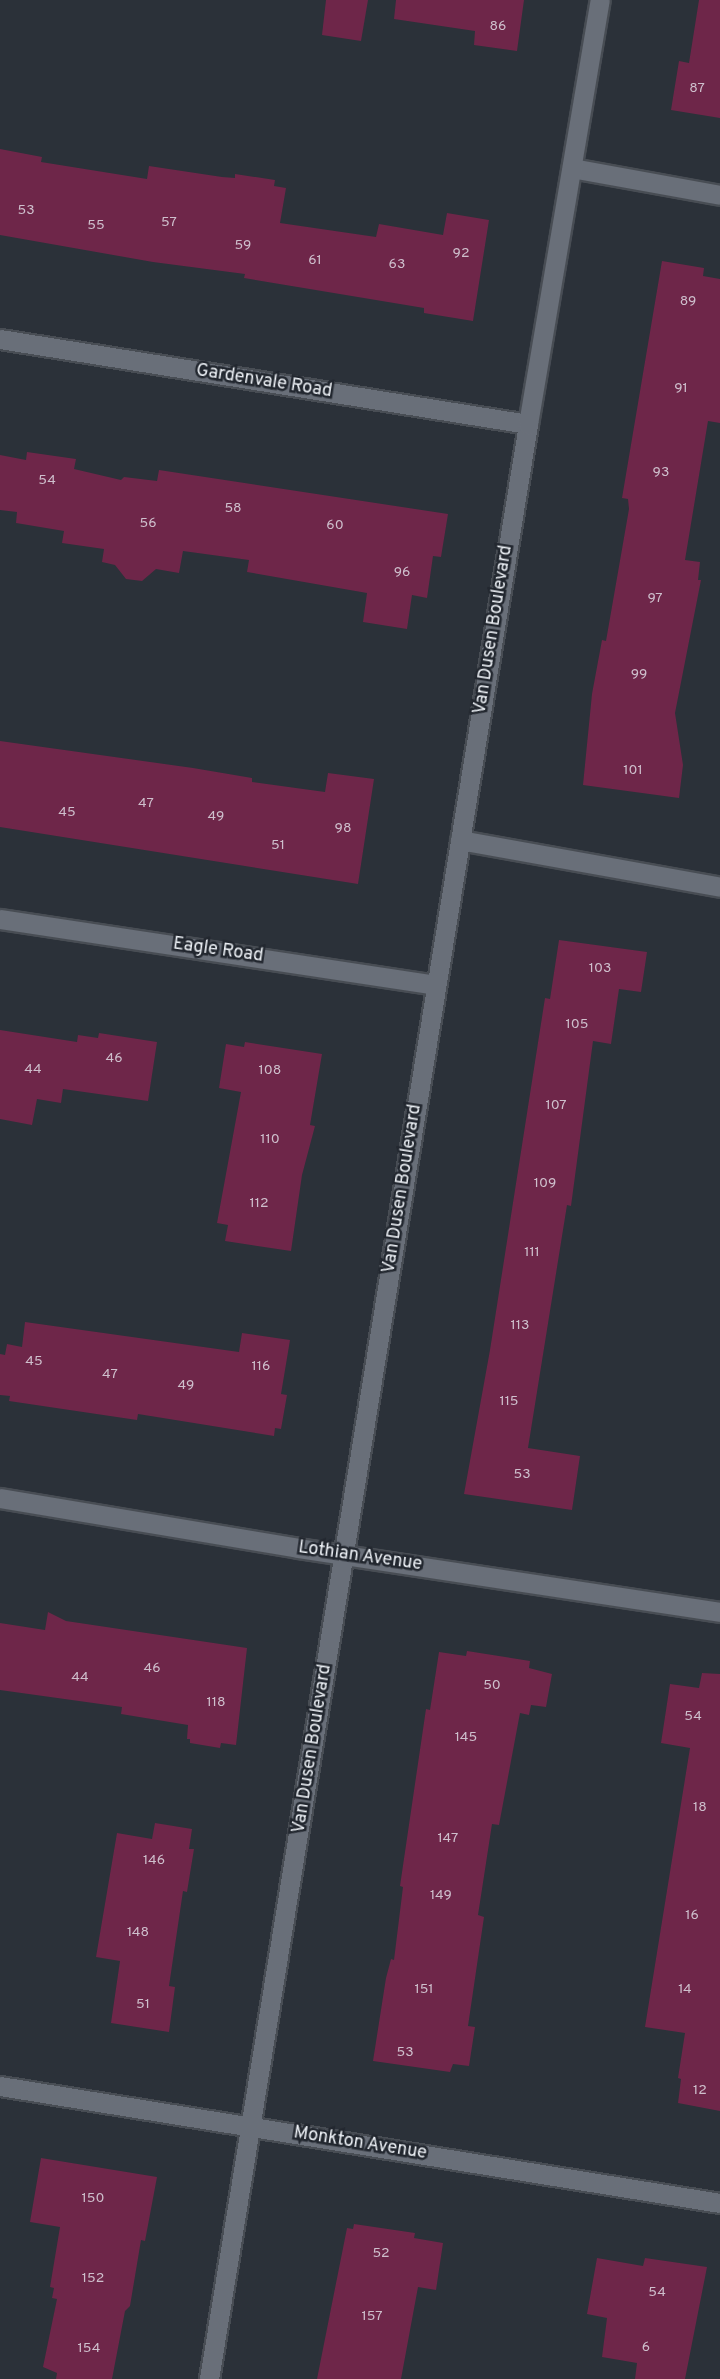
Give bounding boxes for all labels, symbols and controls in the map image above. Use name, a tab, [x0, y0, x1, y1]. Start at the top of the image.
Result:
house number: 86	[490, 19, 506, 35]
house number: 87	[689, 81, 705, 97]
house number: 53	[17, 203, 35, 219]
house number: 57	[161, 215, 177, 231]
house number: 55	[87, 218, 105, 234]
house number: 59	[235, 238, 251, 254]
house number: 92	[453, 246, 469, 262]
house number: 61	[308, 253, 322, 269]
house number: 63	[389, 257, 405, 273]
house number: 89	[680, 294, 696, 310]
street label: Gardenvale Road	[194, 361, 334, 403]
house number: 91	[674, 381, 688, 397]
house number: 93	[653, 465, 669, 481]
house number: 54	[38, 473, 56, 489]
house number: 58	[224, 501, 242, 517]
house number: 56	[139, 516, 157, 532]
house number: 60	[326, 518, 344, 534]
street label: Van Dusen Boulevard	[470, 544, 518, 716]
house number: 96	[394, 565, 410, 581]
house number: 97	[647, 591, 663, 607]
house number: 99	[631, 667, 647, 683]
house number: 101	[623, 763, 643, 779]
house number: 47	[138, 796, 154, 812]
house number: 45	[58, 805, 76, 821]
house number: 49	[208, 809, 224, 825]
house number: 98	[335, 821, 351, 837]
house number: 51	[271, 838, 285, 854]
street label: Eagle Road	[172, 934, 264, 968]
house number: 103	[589, 961, 611, 977]
house number: 105	[566, 1017, 588, 1033]
house number: 46	[105, 1051, 123, 1067]
house number: 44	[24, 1062, 42, 1078]
house number: 108	[259, 1063, 281, 1079]
house number: 107	[545, 1098, 567, 1114]
street label: Van Dusen Boulevard	[379, 1103, 427, 1275]
house number: 110	[260, 1132, 280, 1148]
house number: 109	[534, 1176, 556, 1192]
house number: 112	[249, 1196, 269, 1212]
house number: 111	[524, 1245, 540, 1261]
house number: 113	[511, 1318, 529, 1334]
house number: 45	[25, 1354, 43, 1370]
house number: 116	[252, 1359, 270, 1375]
house number: 47	[102, 1367, 118, 1383]
house number: 49	[178, 1378, 194, 1394]
house number: 115	[499, 1394, 519, 1410]
house number: 53	[513, 1467, 531, 1483]
street label: Lothian Avenue	[296, 1538, 424, 1576]
house number: 46	[143, 1661, 161, 1677]
street label: Van Dusen Boulevard	[289, 1663, 337, 1835]
house number: 44	[71, 1670, 89, 1686]
house number: 50	[483, 1678, 501, 1694]
house number: 118	[207, 1695, 225, 1711]
house number: 54	[684, 1709, 702, 1725]
house number: 145	[455, 1730, 477, 1746]
house number: 18	[693, 1800, 707, 1816]
house number: 147	[438, 1831, 458, 1847]
house number: 146	[143, 1853, 165, 1869]
house number: 149	[430, 1888, 452, 1904]
house number: 16	[685, 1908, 699, 1924]
house number: 148	[127, 1925, 149, 1941]
house number: 151	[414, 1982, 434, 1998]
house number: 14	[678, 1982, 692, 1998]
house number: 51	[136, 1997, 150, 2013]
house number: 53	[396, 2045, 414, 2061]
house number: 12	[693, 2083, 707, 2099]
street label: Monkton Avenue	[292, 2123, 428, 2165]
house number: 150	[82, 2191, 104, 2207]
house number: 52	[372, 2246, 390, 2262]
house number: 152	[82, 2271, 104, 2287]
house number: 54	[648, 2285, 666, 2301]
house number: 157	[361, 2309, 383, 2325]
house number: 6	[642, 2340, 650, 2356]
house number: 154	[78, 2341, 100, 2357]

